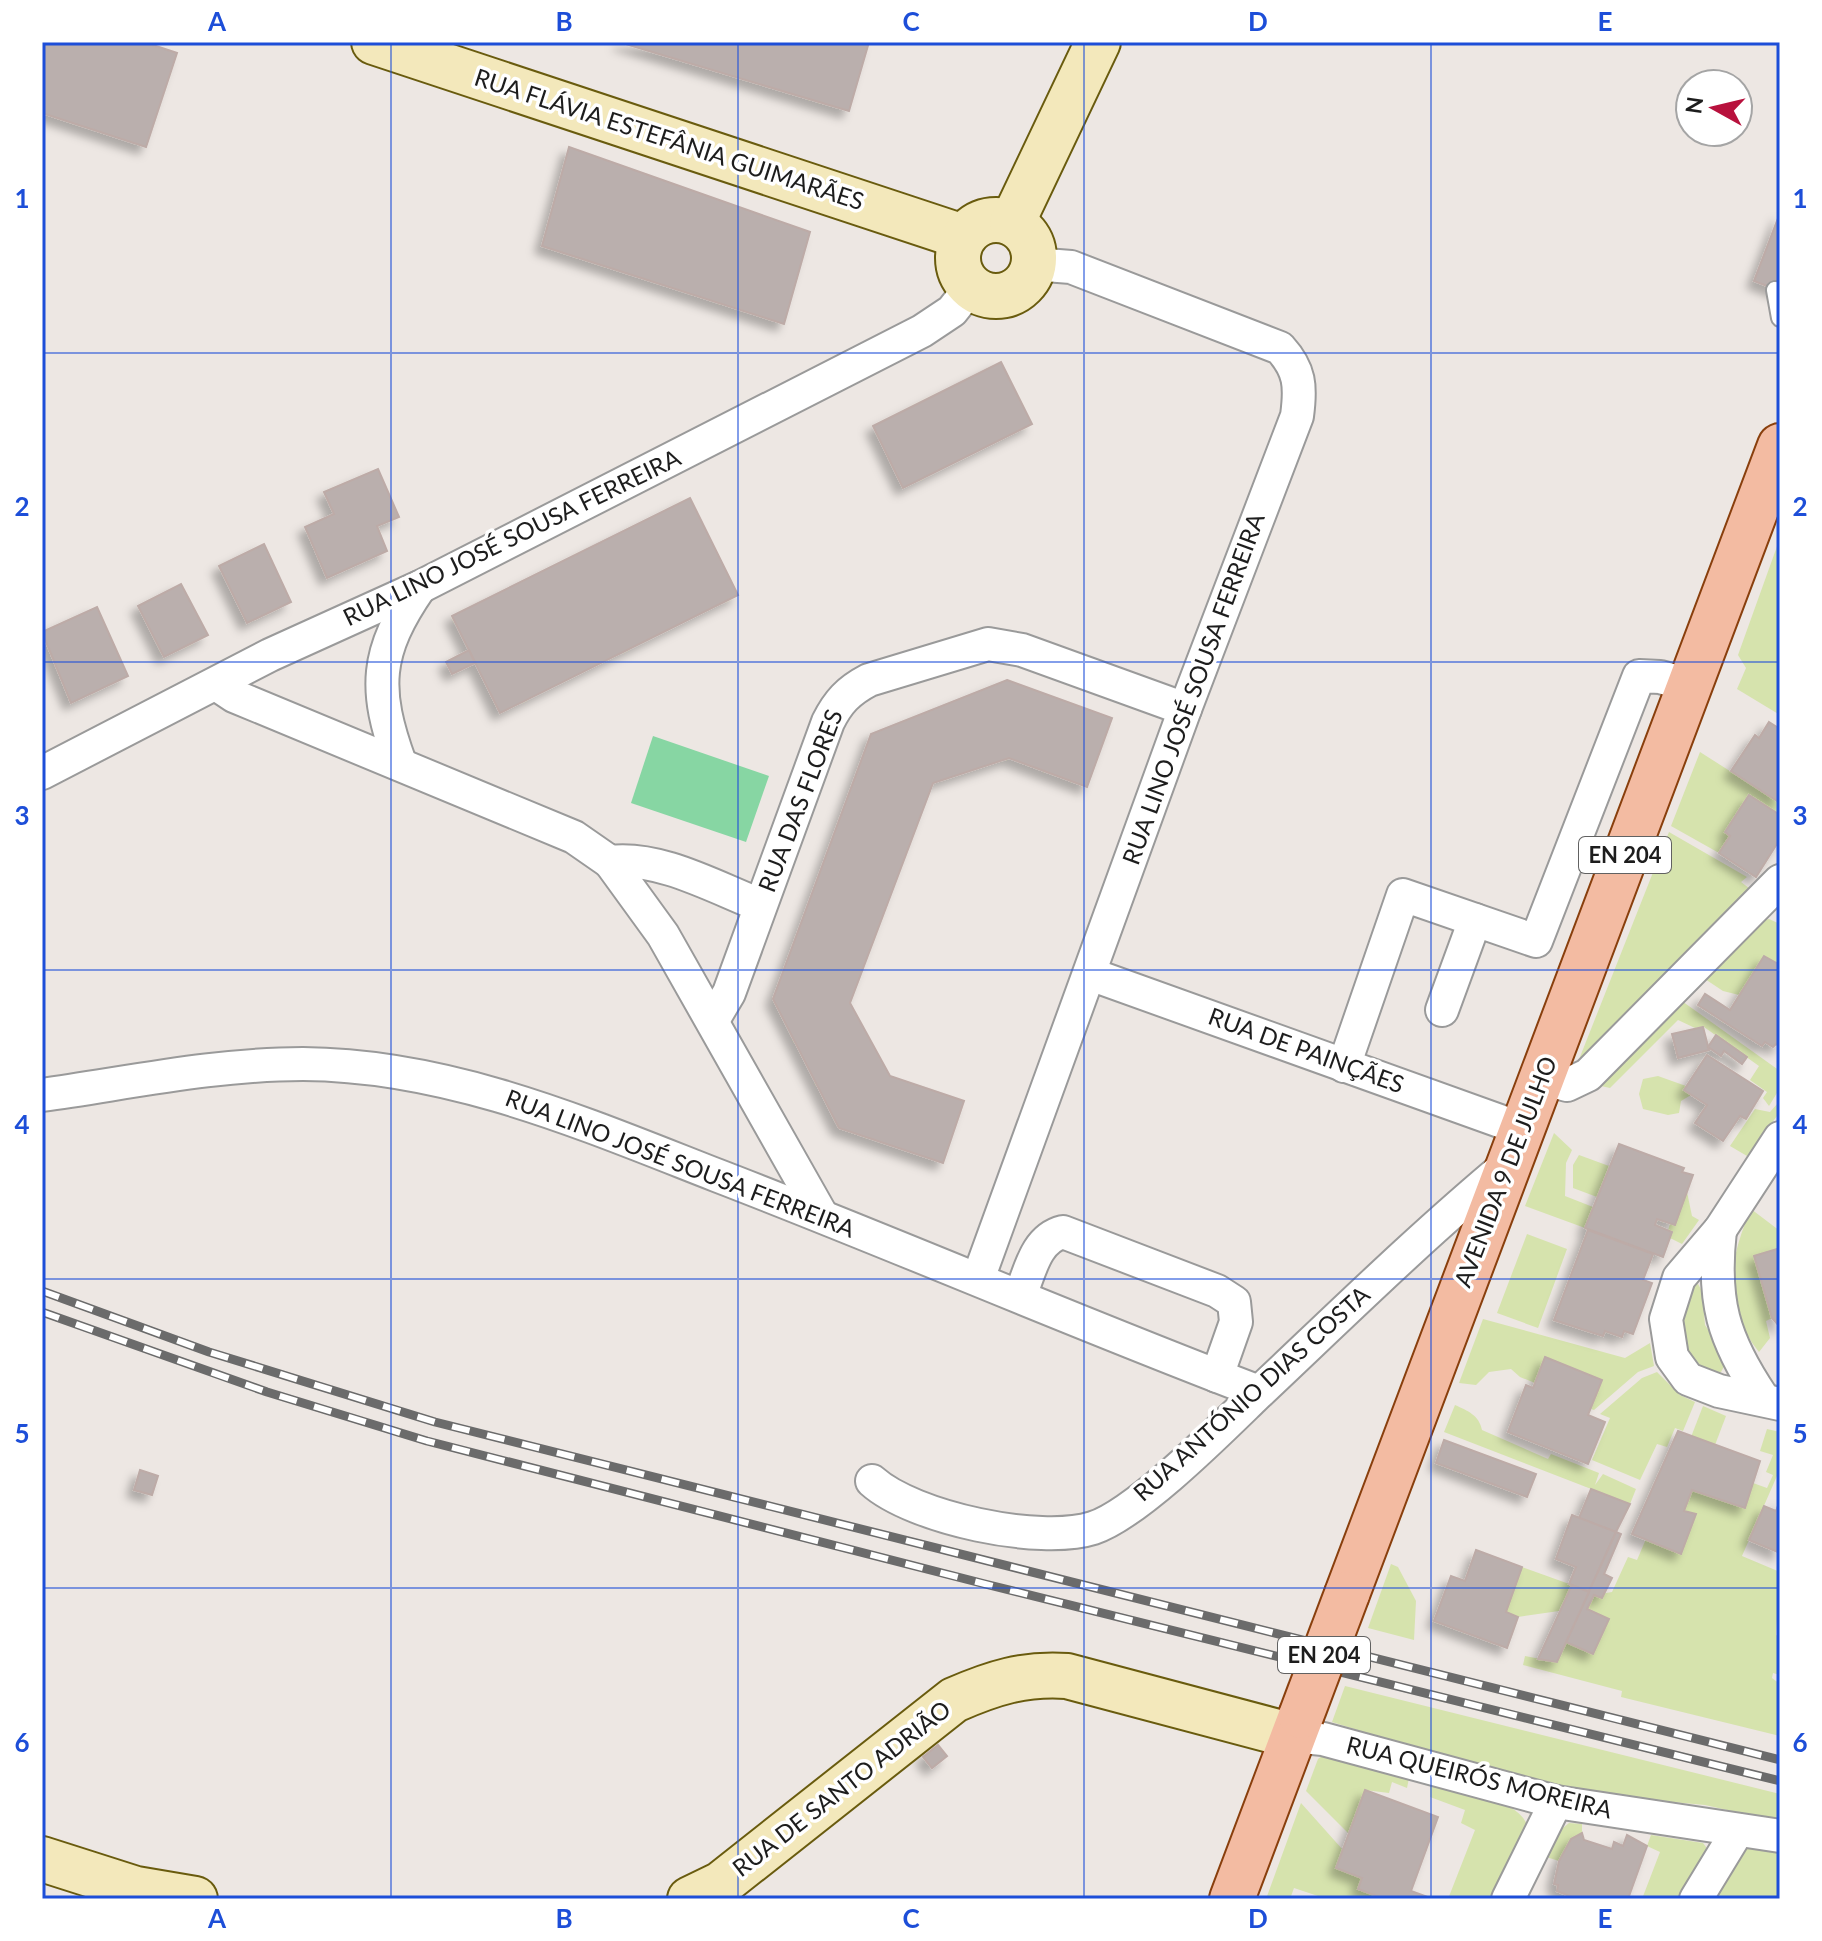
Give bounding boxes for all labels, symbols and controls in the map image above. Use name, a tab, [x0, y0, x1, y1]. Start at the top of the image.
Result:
text: A	[207, 5, 227, 37]
text: B	[555, 5, 573, 37]
text: C	[902, 5, 920, 37]
text: D	[1248, 5, 1268, 37]
text: E	[1598, 5, 1612, 37]
street label: RUA FLÁVIA ESTEFÂNIA GUIMARÃES	[471, 62, 868, 215]
north arrow	[1674, 68, 1754, 148]
text: N	[1679, 95, 1708, 115]
text: 1	[14, 182, 30, 214]
text: 1	[1792, 182, 1808, 214]
street label: RUA LINO JOSÉ SOUSA FERREIRA	[338, 442, 685, 631]
text: 2	[14, 490, 30, 522]
text: 2	[1792, 490, 1808, 522]
street label: RUA LINO JOSÉ SOUSA FERREIRA	[1115, 508, 1270, 868]
street label: RUA DAS FLORES	[751, 705, 848, 896]
text: 3	[14, 799, 30, 831]
text: 3	[1792, 799, 1808, 831]
road number: EN 204	[1579, 837, 1671, 873]
street label: RUA DE PAINÇÃES	[1205, 1001, 1408, 1098]
street label: AVENIDA 9 DE JULHO	[1447, 1052, 1562, 1291]
street label: RUA LINO JOSÉ SOUSA FERREIRA	[502, 1082, 860, 1243]
text: 4	[14, 1108, 30, 1140]
text: 4	[1792, 1108, 1808, 1140]
street label: RUA ANTÓNIO DIAS COSTA	[1127, 1279, 1376, 1507]
text: 5	[14, 1417, 30, 1449]
text: 5	[1792, 1417, 1808, 1449]
road number: EN 204	[1278, 1637, 1370, 1673]
street label: RUA DE SANTO ADRIÃO	[726, 1694, 956, 1882]
text: 6	[14, 1726, 30, 1758]
text: 6	[1792, 1726, 1808, 1758]
street label: RUA QUEIRÓS MOREIRA	[1343, 1729, 1616, 1824]
text: A	[207, 1902, 227, 1934]
text: B	[555, 1902, 573, 1934]
text: C	[902, 1902, 920, 1934]
text: D	[1248, 1902, 1268, 1934]
text: E	[1598, 1902, 1612, 1934]

